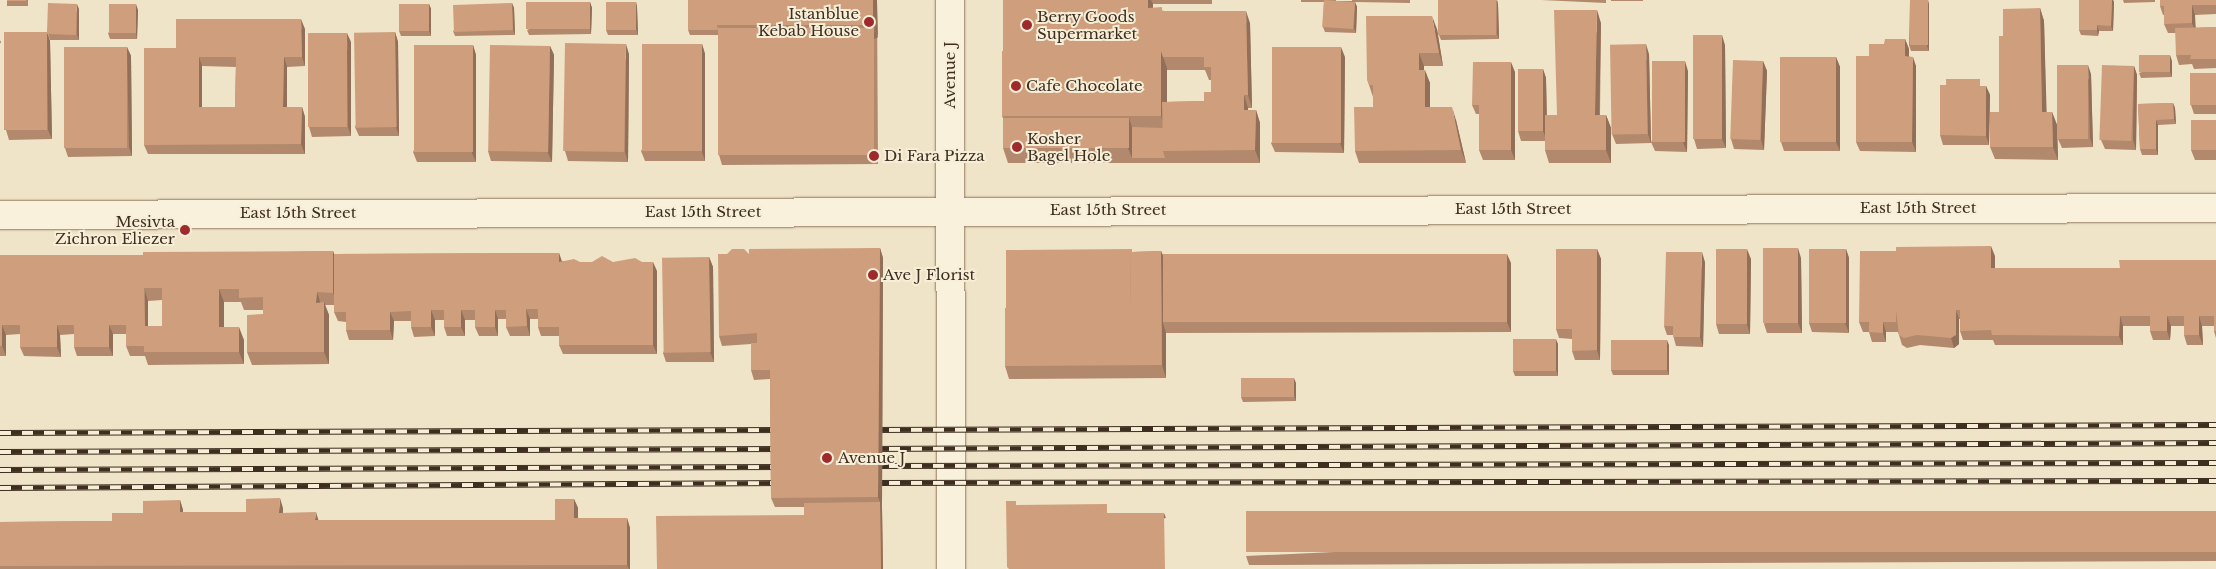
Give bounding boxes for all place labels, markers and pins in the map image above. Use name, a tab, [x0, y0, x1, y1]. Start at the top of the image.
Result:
place label: Istanblue Kebab House	[758, 4, 859, 39]
place label: Berry Goods Supermarket	[1037, 7, 1137, 42]
marker: Istanblue Kebab House	[863, 16, 875, 28]
marker: Berry Goods Supermarket	[1021, 19, 1033, 31]
place label: Cafe Chocolate	[1026, 77, 1143, 95]
marker: Cafe Chocolate	[1010, 80, 1022, 92]
place label: Kosher Bagel Hole	[1027, 129, 1110, 164]
marker: Kosher Bagel Hole	[1011, 141, 1023, 153]
place label: Di Fara Pizza	[884, 147, 985, 165]
marker: Di Fara Pizza	[868, 150, 880, 162]
place label: Mesivta Zichron Eliezer	[55, 212, 175, 247]
marker: Mesivta Zichron Eliezer	[179, 224, 191, 236]
place label: Ave J Florist	[883, 266, 975, 284]
marker: Ave J Florist	[867, 269, 879, 281]
place label: Avenue J	[838, 449, 905, 467]
marker: Avenue J	[820, 451, 834, 465]

